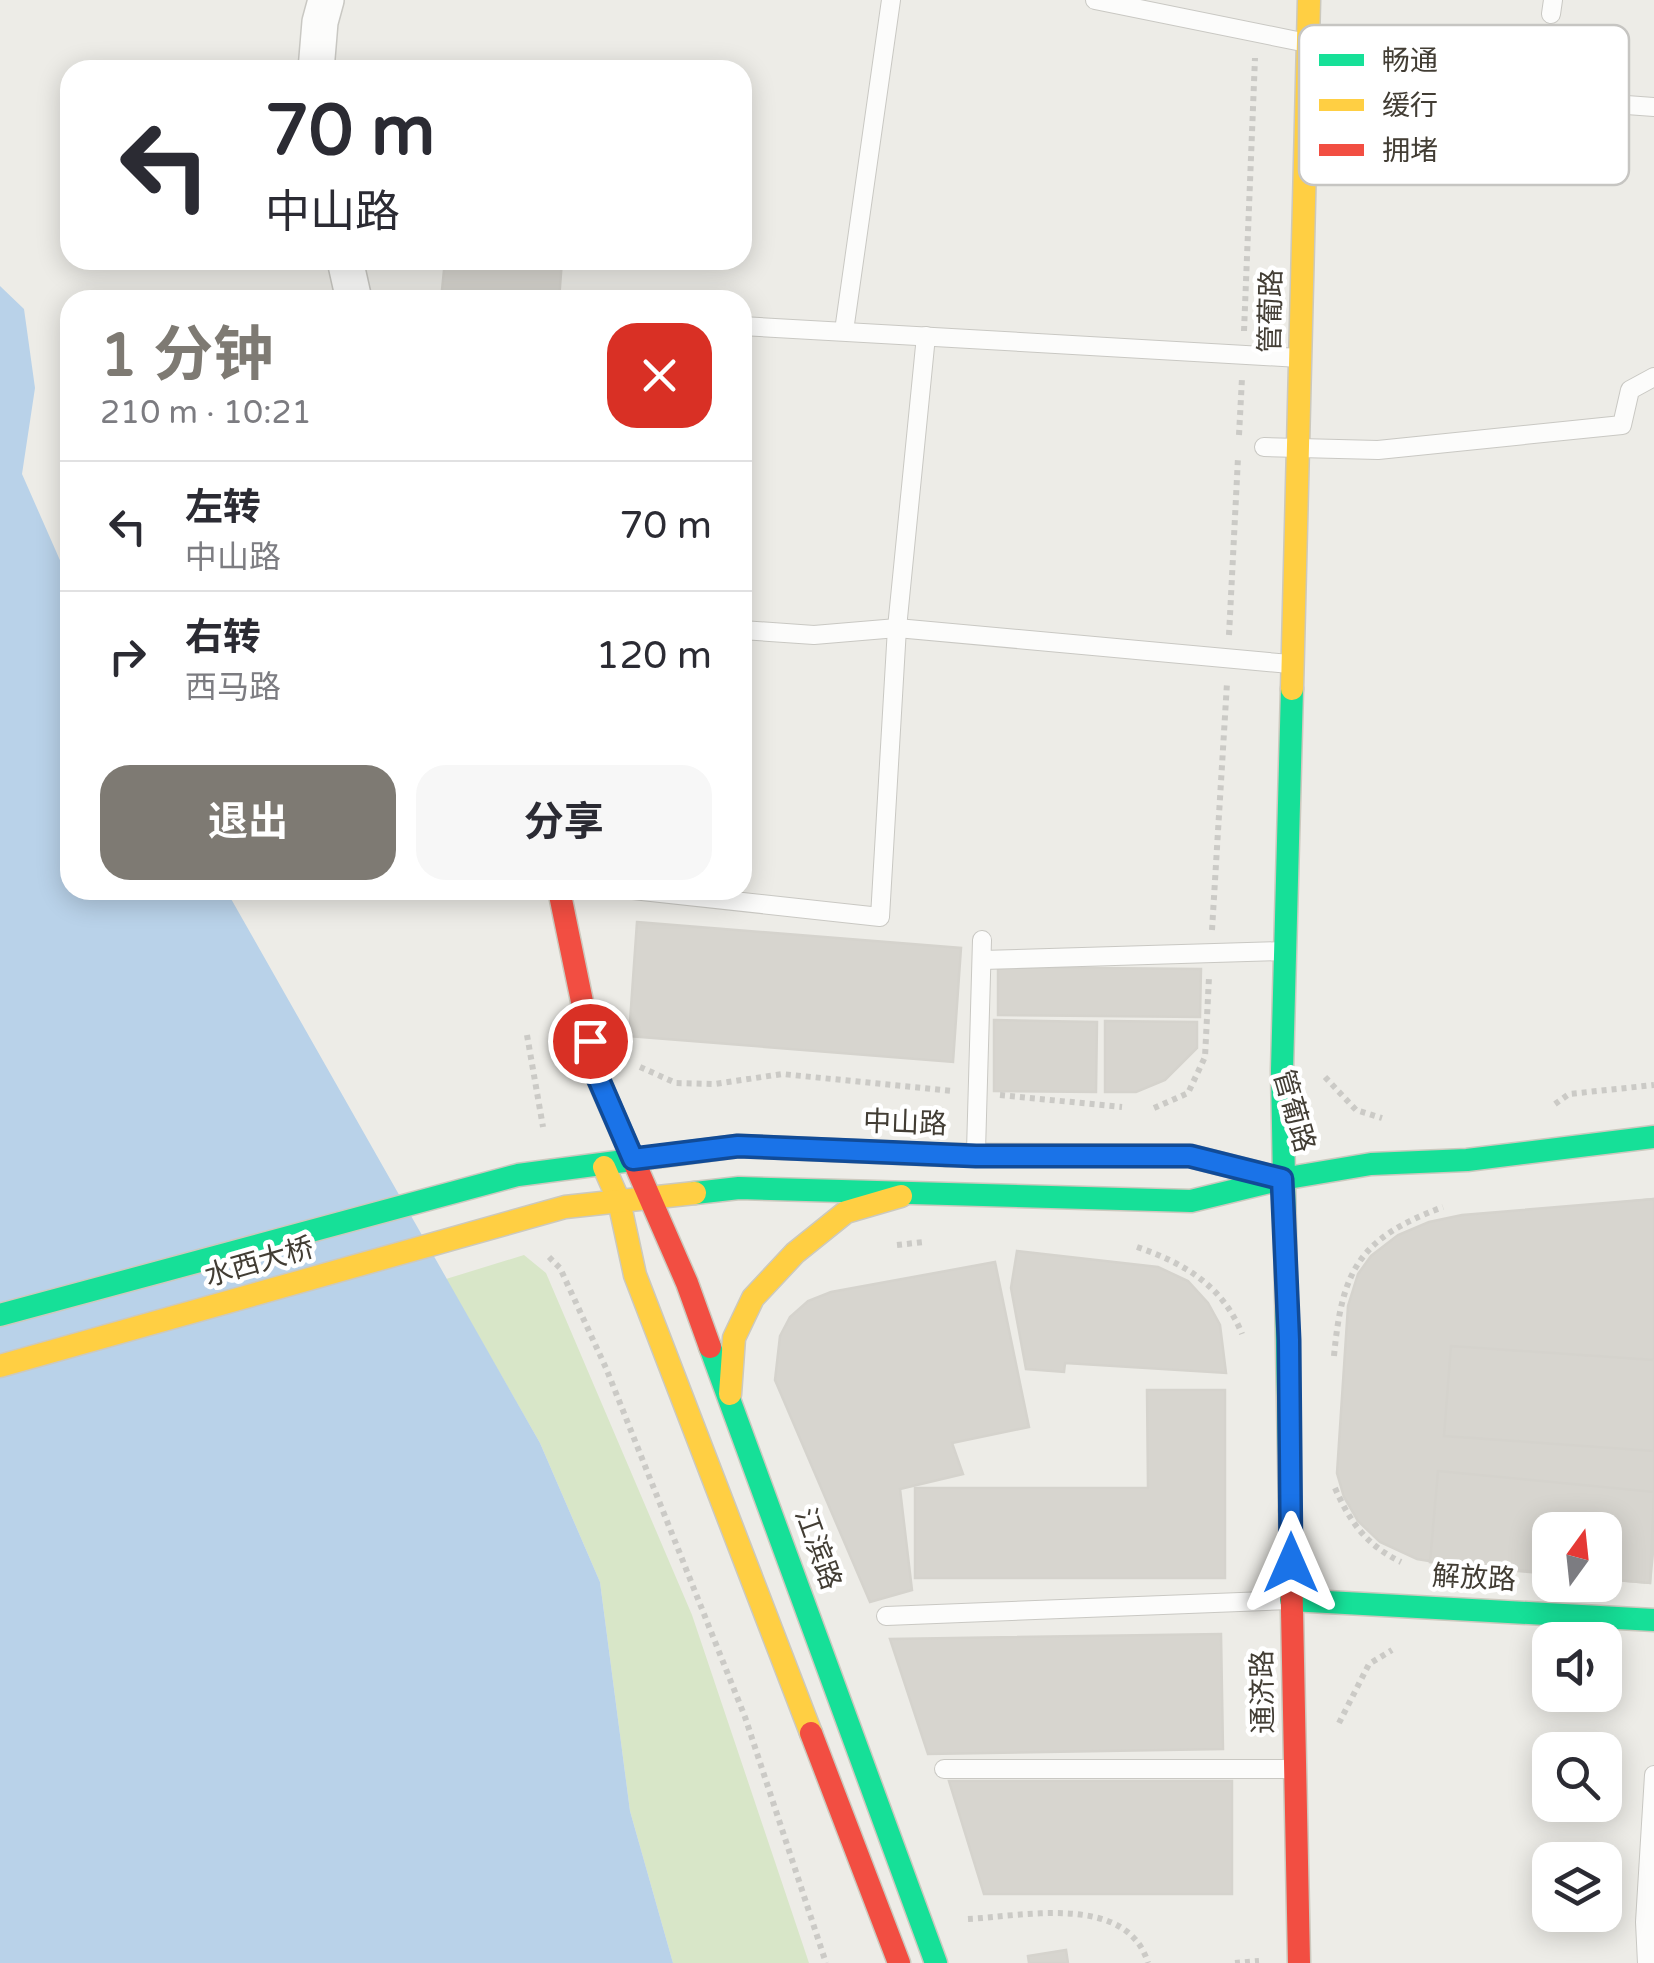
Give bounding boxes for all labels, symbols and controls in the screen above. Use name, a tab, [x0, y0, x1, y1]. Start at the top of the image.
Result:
legend	[1299, 25, 1629, 185]
text: 畅通	[1382, 44, 1438, 78]
text: 缓行	[1382, 89, 1438, 123]
text: 70 m	[265, 90, 435, 174]
icon: left	[100, 100, 230, 230]
text: 拥堵	[1382, 134, 1438, 168]
text: 中山路	[265, 186, 400, 240]
street label: 管葡路	[1253, 269, 1289, 353]
text: 1 分钟	[100, 320, 273, 392]
button: close	[607, 323, 712, 428]
text: 210 m · 10:21	[100, 394, 312, 432]
text: 左转	[185, 485, 261, 531]
icon: left	[100, 499, 155, 554]
text: 70 m	[620, 503, 712, 549]
text: 中山路	[185, 539, 281, 577]
text: 右转	[185, 615, 261, 661]
icon: right	[100, 629, 155, 684]
text: 120 m	[596, 633, 712, 679]
text: 西马路	[185, 669, 281, 707]
button: 退出	[100, 765, 396, 880]
button: 分享	[416, 765, 712, 880]
pin	[548, 999, 633, 1084]
icon: arrive	[563, 1014, 618, 1069]
street label: 管葡路	[1266, 1066, 1322, 1156]
street label: 中山路	[862, 1105, 948, 1141]
street label: 水西大桥	[200, 1230, 318, 1294]
street label: 江滨路	[788, 1504, 848, 1594]
position arrow	[1239, 1511, 1343, 1615]
north arrow	[1532, 1512, 1622, 1602]
map controls	[1532, 1512, 1622, 1932]
street label: 解放路	[1431, 1559, 1517, 1597]
button: sound	[1532, 1622, 1622, 1712]
street label: 通济路	[1245, 1650, 1281, 1734]
button: search	[1532, 1732, 1622, 1822]
button: layers	[1532, 1842, 1622, 1932]

